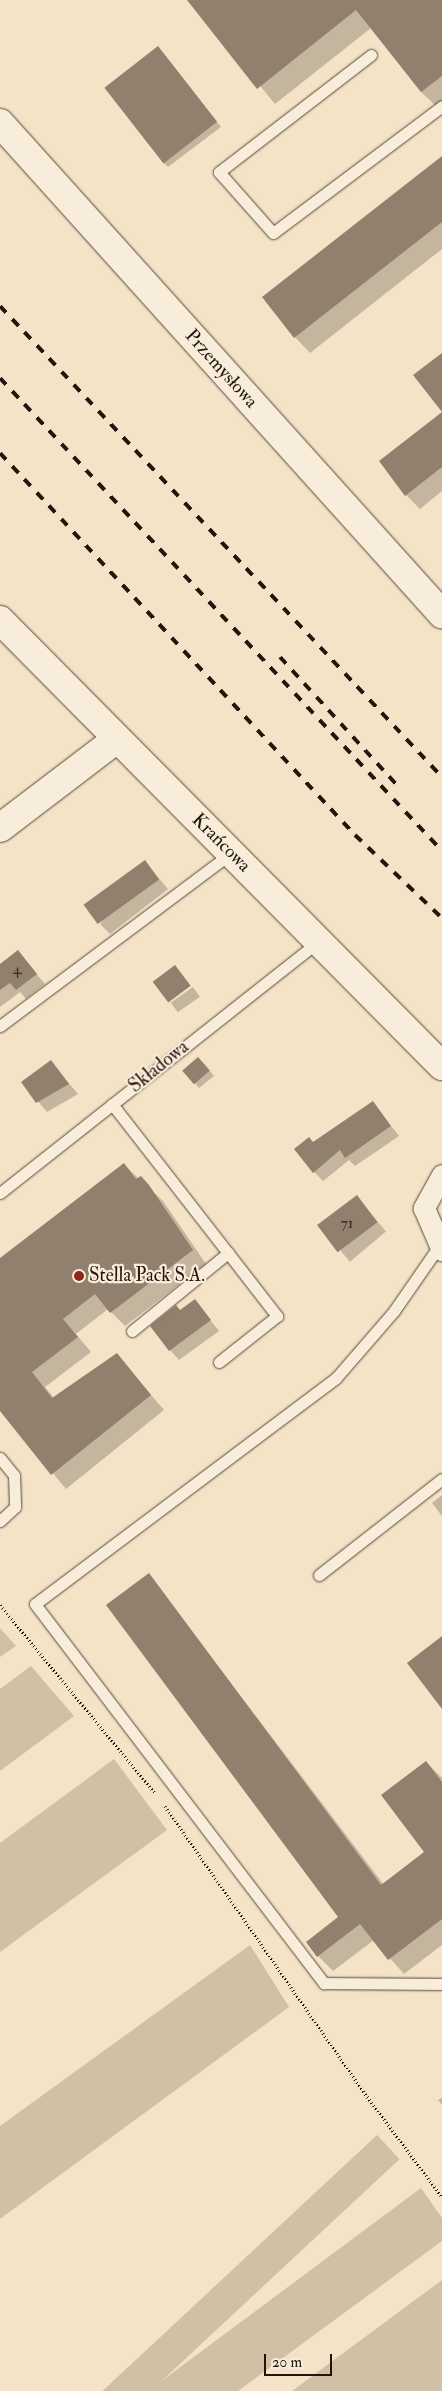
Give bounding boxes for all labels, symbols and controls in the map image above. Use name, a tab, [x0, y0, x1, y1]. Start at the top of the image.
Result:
street label: Przemysłowa	[180, 325, 262, 413]
street label: Krańcowa	[187, 809, 255, 877]
house number: 4	[13, 959, 21, 979]
street label: Składowa	[125, 1036, 193, 1098]
house number: 71	[340, 1213, 354, 1233]
place label: Stella Pack S.A.	[89, 1265, 205, 1287]
marker: Stella Pack S.A.	[73, 1270, 85, 1282]
scale bar	[267, 2344, 334, 2376]
text: 20 m	[272, 2353, 302, 2372]

